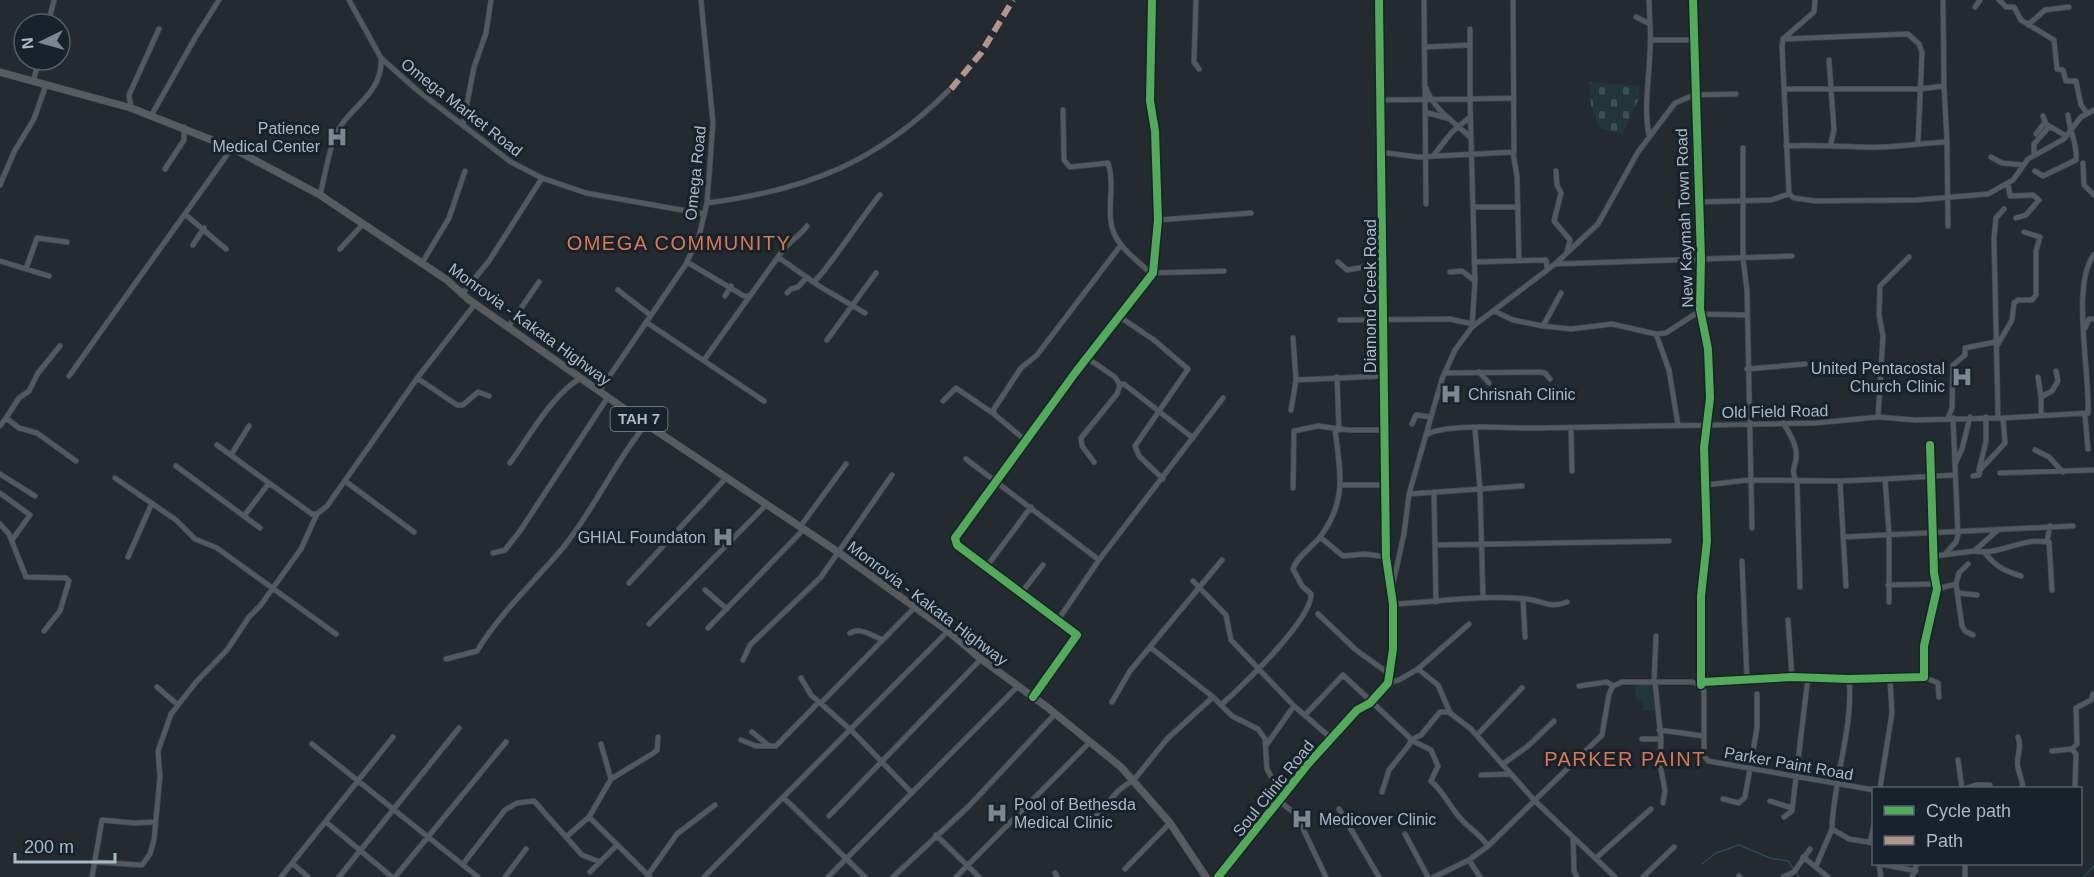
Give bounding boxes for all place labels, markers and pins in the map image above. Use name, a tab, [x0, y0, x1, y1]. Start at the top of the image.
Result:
place label: Patience Medical Center	[212, 120, 321, 155]
hospital icon: Patience Medical Center	[325, 125, 349, 149]
place label: United Pentacostal Church Clinic	[1811, 360, 1945, 395]
hospital icon: United Pentacostal Church Clinic	[1950, 365, 1974, 389]
hospital icon: Chrisnah Clinic	[1439, 382, 1463, 406]
place label: Chrisnah Clinic	[1468, 386, 1576, 403]
hospital icon: GHIAL Foundaton	[711, 525, 735, 549]
place label: GHIAL Foundaton	[578, 529, 706, 546]
place label: Pool of Bethesda Medical Clinic	[1014, 796, 1136, 831]
hospital icon: Pool of Bethesda Medical Clinic	[985, 801, 1009, 825]
hospital icon: Medicover Clinic	[1290, 807, 1314, 831]
place label: Medicover Clinic	[1319, 811, 1436, 828]

